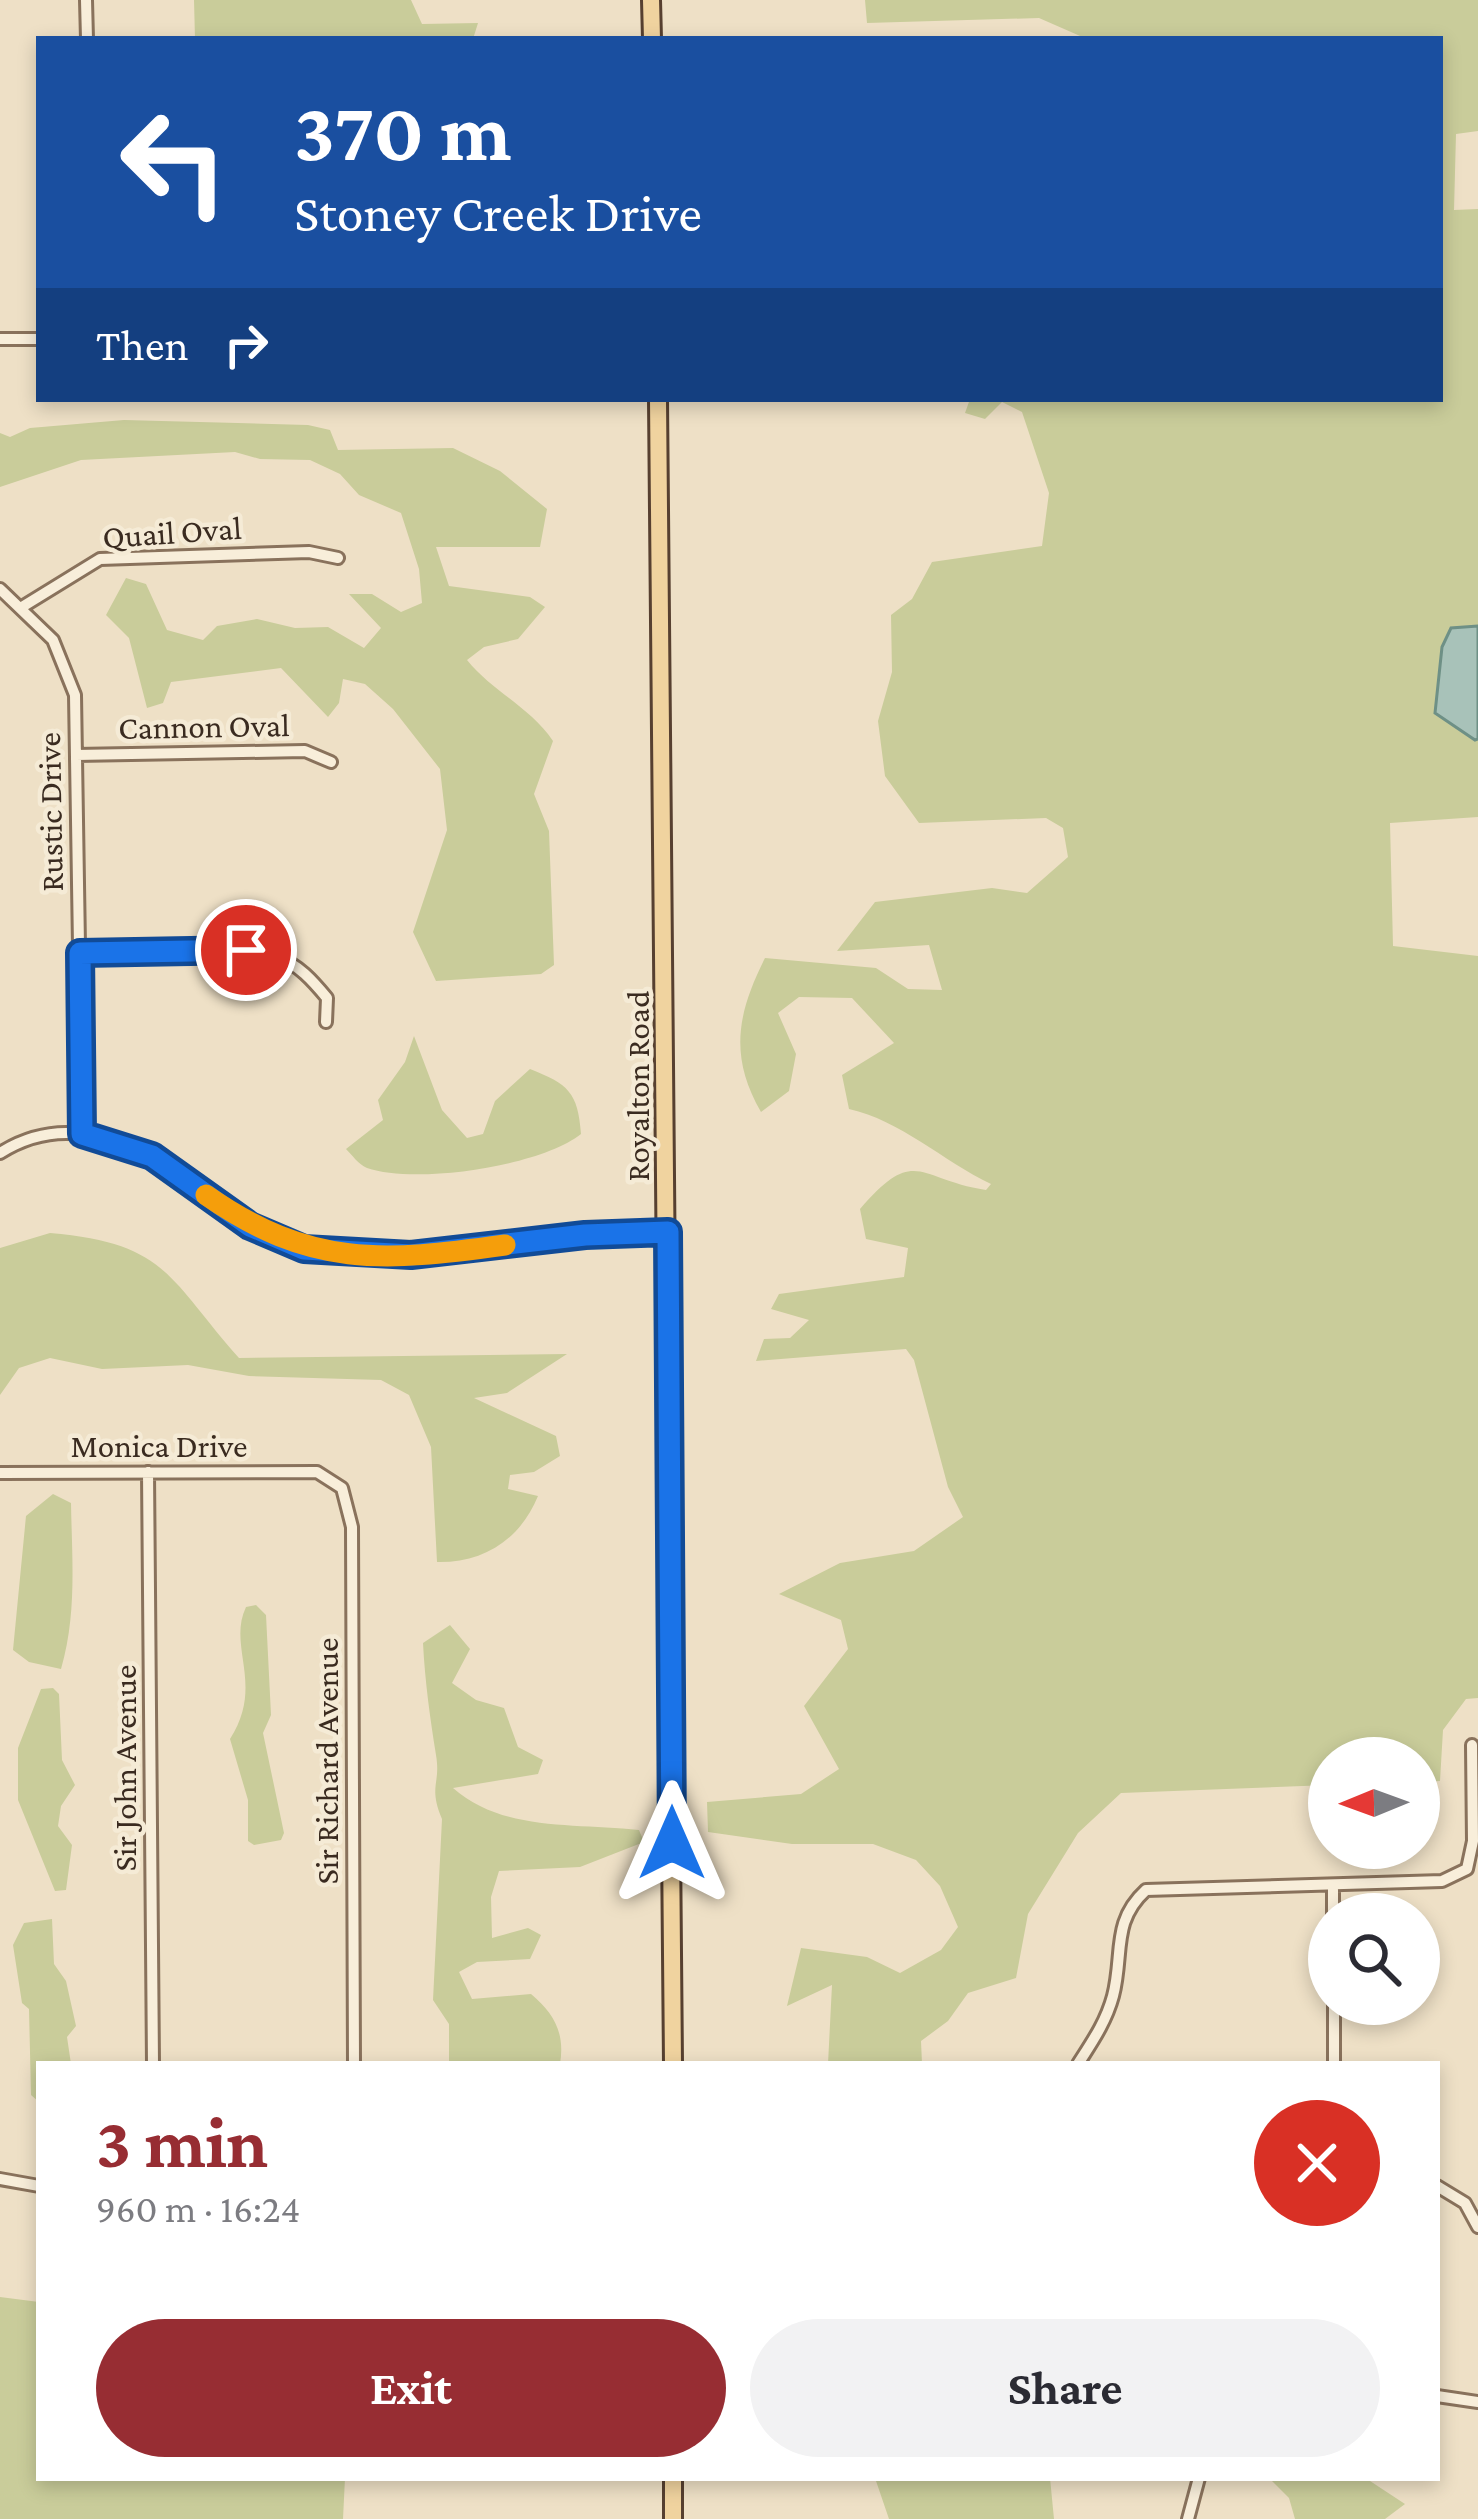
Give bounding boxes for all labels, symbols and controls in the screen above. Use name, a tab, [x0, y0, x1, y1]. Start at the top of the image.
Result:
icon: left	[96, 84, 252, 240]
text: 370 m	[294, 85, 512, 178]
text: Stoney Creek Drive	[294, 183, 702, 243]
icon: right	[213, 312, 279, 378]
text: Then	[96, 320, 189, 370]
street label: Quail Oval	[101, 509, 243, 555]
street label: Cannon Oval	[118, 706, 290, 746]
street label: Rustic Drive	[30, 732, 70, 892]
pin	[195, 899, 297, 1001]
icon: arrive	[213, 917, 279, 983]
street label: Royalton Road	[619, 990, 656, 1182]
street label: Monica Drive	[70, 1427, 248, 1464]
street label: Sir Richard Avenue	[308, 1637, 345, 1885]
street label: Sir John Avenue	[106, 1665, 143, 1871]
north arrow	[1308, 1737, 1440, 1869]
map controls	[1308, 1737, 1440, 2025]
position arrow	[609, 1780, 735, 1906]
button: search	[1308, 1893, 1440, 2025]
button: close	[1254, 2100, 1380, 2226]
text: 3 min	[96, 2102, 268, 2182]
text: 960 m · 16:24	[96, 2187, 300, 2230]
button: Exit	[96, 2319, 726, 2457]
button: Share	[750, 2319, 1380, 2457]

